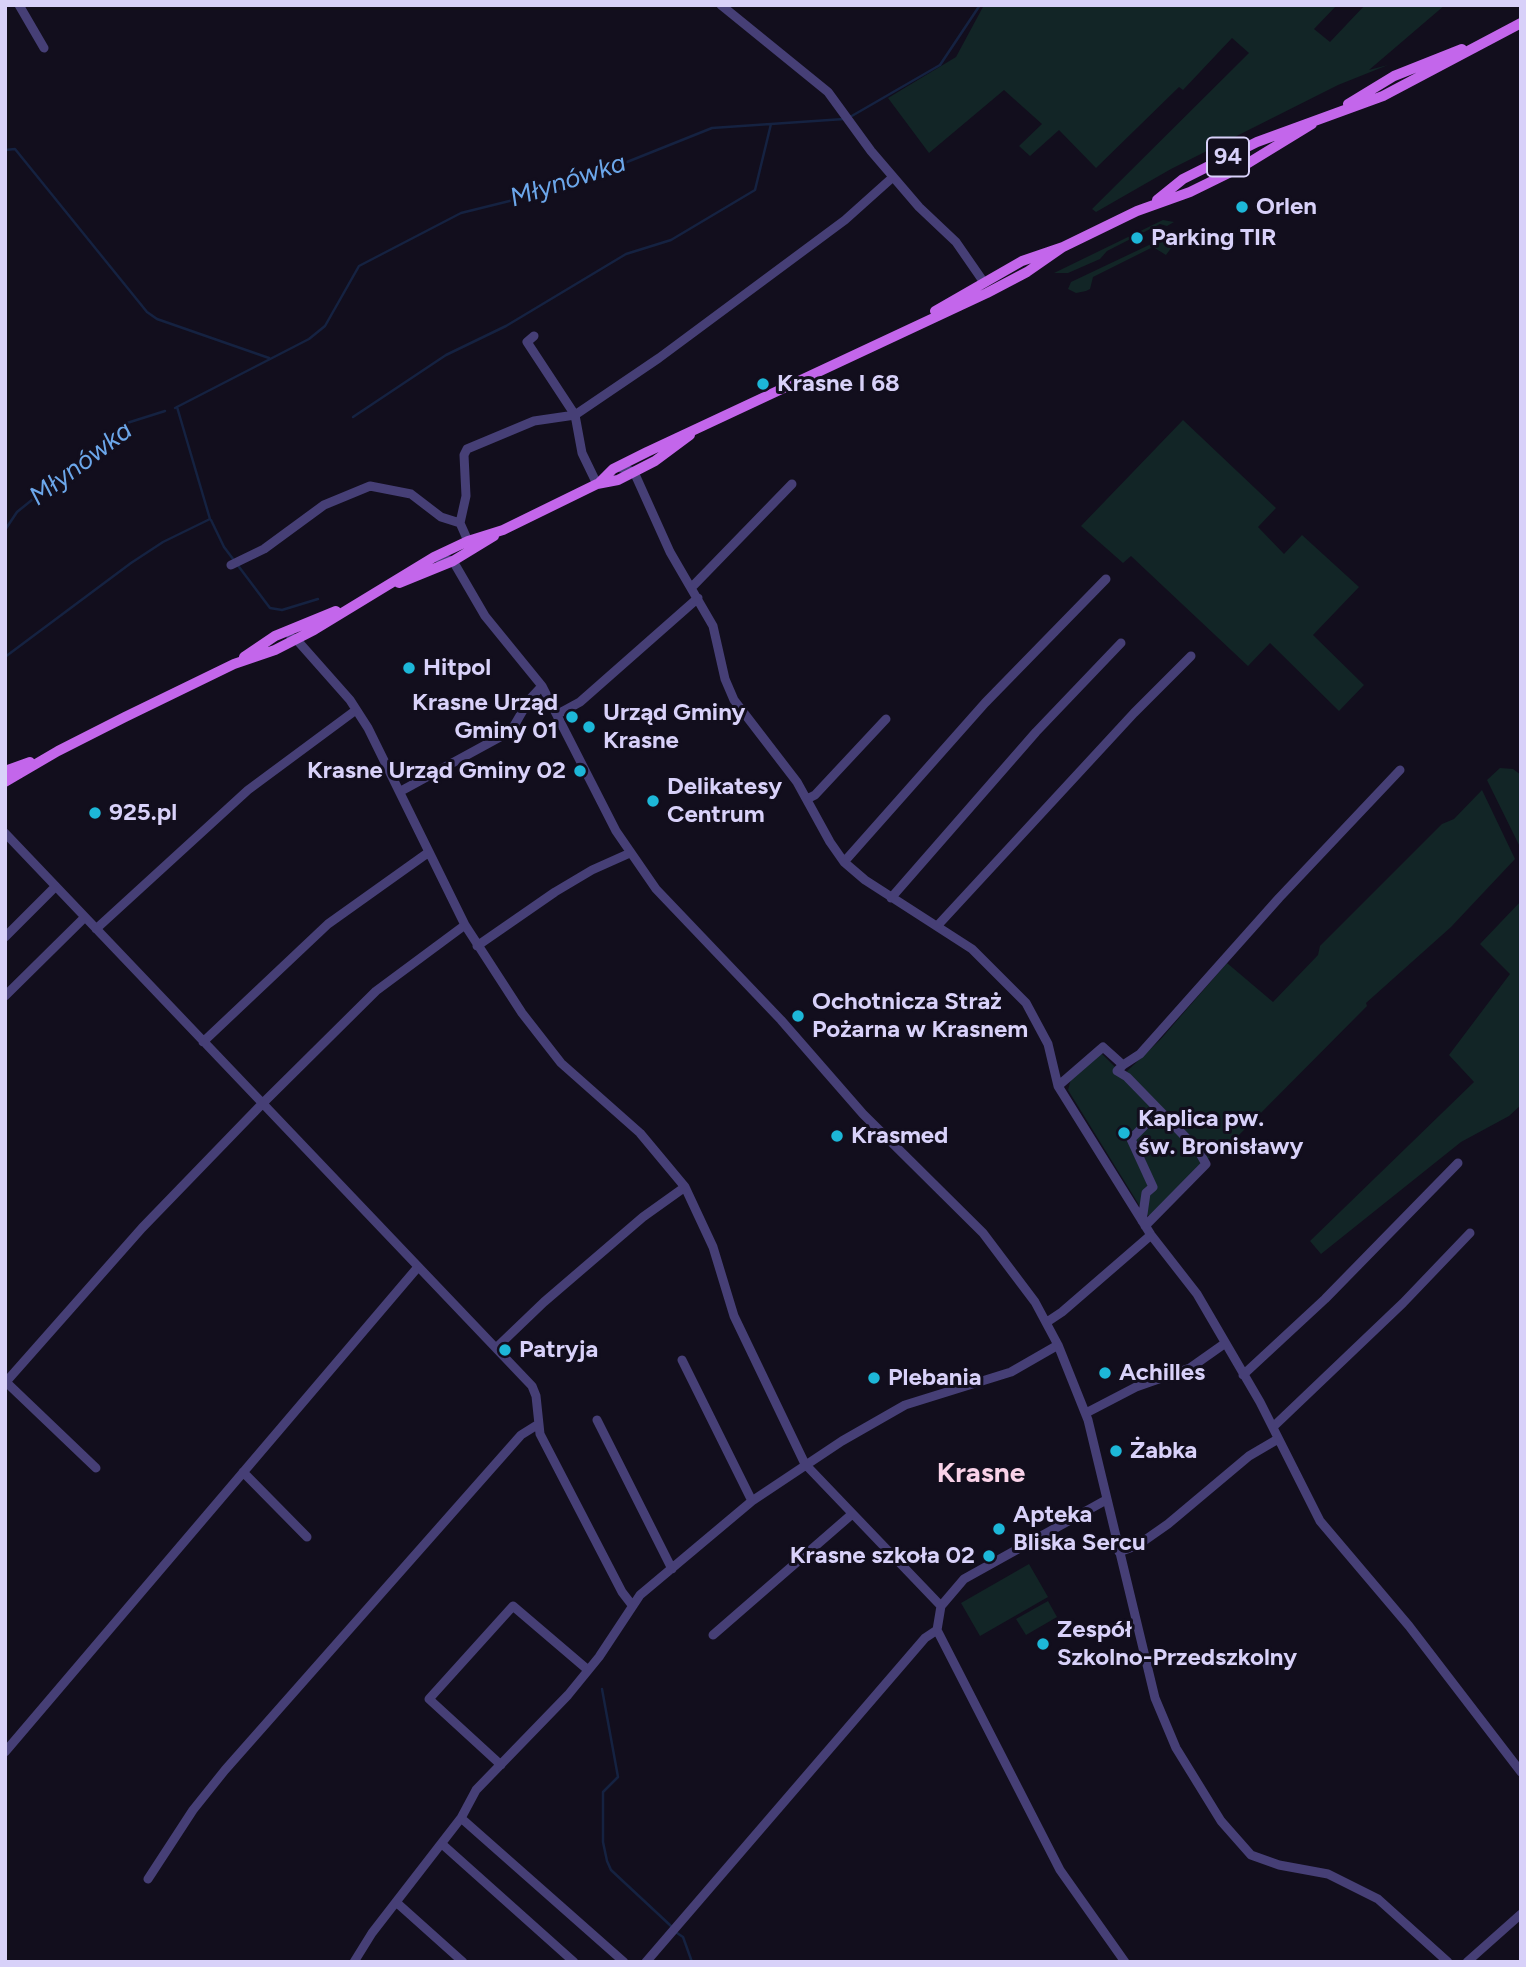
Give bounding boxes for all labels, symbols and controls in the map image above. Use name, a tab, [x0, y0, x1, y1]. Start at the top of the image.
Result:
road number: 94	[1207, 138, 1249, 176]
water label: Młynówka	[506, 148, 630, 214]
place label: Orlen	[1256, 193, 1317, 221]
marker: Orlen	[1234, 199, 1250, 215]
place label: Parking TIR	[1151, 224, 1277, 252]
marker: Parking TIR	[1129, 230, 1145, 246]
place label: Krasne I 68	[777, 370, 900, 398]
marker: Krasne I 68	[755, 376, 771, 392]
water label: Młynówka	[24, 415, 138, 513]
place label: Hitpol	[423, 654, 491, 682]
marker: Hitpol	[401, 660, 417, 676]
place label: Krasne Urząd Gminy 01	[412, 689, 558, 745]
place label: Urząd Gminy Krasne	[603, 699, 745, 755]
marker: Krasne Urząd Gminy 01	[564, 709, 580, 725]
marker: Urząd Gminy Krasne	[581, 719, 597, 735]
place label: Krasne Urząd Gminy 02	[307, 757, 566, 785]
marker: Krasne Urząd Gminy 02	[572, 763, 588, 779]
place label: Delikatesy Centrum	[667, 773, 782, 829]
marker: Delikatesy Centrum	[645, 793, 661, 809]
place label: 925.pl	[109, 799, 177, 827]
marker: 925.pl	[87, 805, 103, 821]
place label: Ochotnicza Straż Pożarna w Krasnem	[812, 988, 1028, 1044]
marker: Ochotnicza Straż Pożarna w Krasnem	[790, 1008, 806, 1024]
place label: Kaplica pw. św. Bronisławy	[1138, 1105, 1303, 1161]
place label: Krasmed	[851, 1122, 948, 1150]
marker: Kaplica pw. św. Bronisławy	[1116, 1125, 1132, 1141]
marker: Krasmed	[829, 1128, 845, 1144]
place label: Patryja	[519, 1336, 598, 1364]
marker: Patryja	[497, 1342, 513, 1358]
place label: Achilles	[1119, 1359, 1205, 1387]
place label: Plebania	[888, 1364, 981, 1392]
marker: Achilles	[1097, 1365, 1113, 1381]
marker: Plebania	[866, 1370, 882, 1386]
place label: Żabka	[1130, 1437, 1197, 1465]
marker: Żabka	[1108, 1443, 1124, 1459]
district label: Krasne	[937, 1457, 1025, 1491]
place label: Apteka Bliska Sercu	[1013, 1501, 1146, 1557]
marker: Apteka Bliska Sercu	[991, 1521, 1007, 1537]
place label: Krasne szkoła 02	[790, 1542, 975, 1570]
marker: Krasne szkoła 02	[981, 1548, 997, 1564]
place label: Zespół Szkolno-Przedszkolny	[1057, 1616, 1297, 1672]
marker: Zespół Szkolno-Przedszkolny	[1035, 1636, 1051, 1652]

